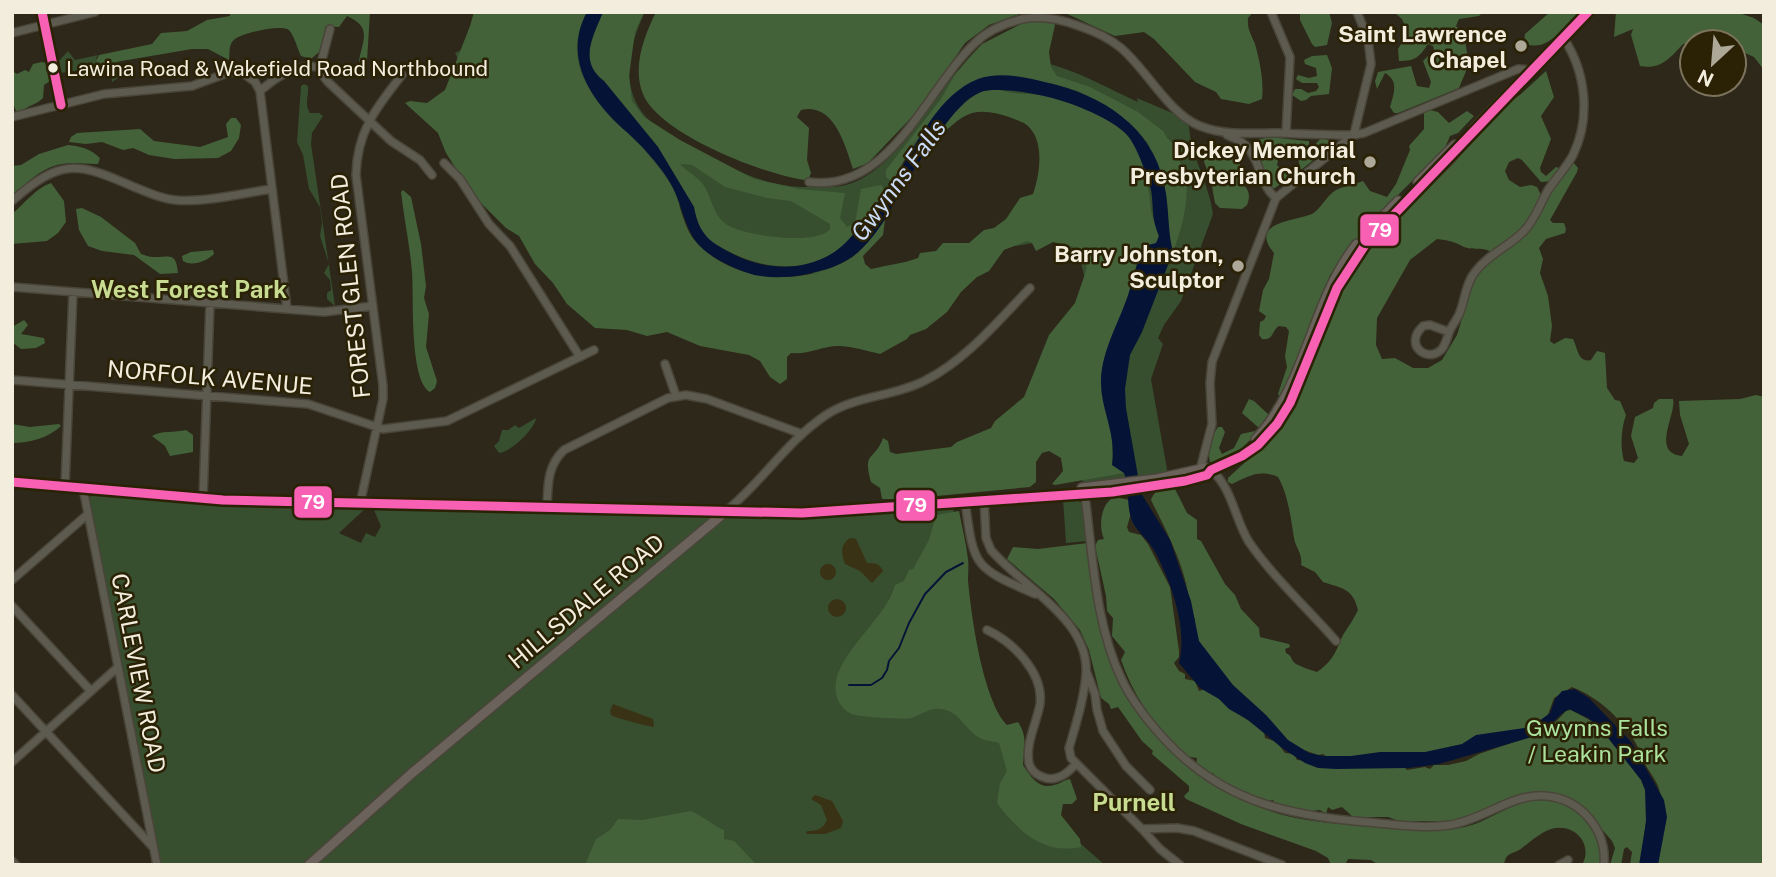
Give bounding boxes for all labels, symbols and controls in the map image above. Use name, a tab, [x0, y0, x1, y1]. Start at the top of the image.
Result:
place label: Saint Lawrence Chapel	[1338, 20, 1507, 73]
north arrow	[1678, 28, 1748, 98]
marker: Saint Lawrence Chapel	[1513, 38, 1529, 54]
place label: Lawina Road & Wakefield Road Northbound	[66, 56, 488, 81]
marker: Lawina Road & Wakefield Road Northbound	[46, 61, 60, 75]
text: N	[1694, 65, 1717, 91]
water label: Gwynns Falls	[845, 114, 951, 246]
place label: Dickey Memorial Presbyterian Church	[1130, 136, 1356, 189]
marker: Dickey Memorial Presbyterian Church	[1362, 154, 1378, 170]
street label: FOREST GLEN ROAD	[325, 172, 375, 400]
line badge: 79	[1359, 213, 1400, 247]
text: 79	[1368, 219, 1392, 241]
place label: Barry Johnston, Sculptor	[1054, 240, 1224, 293]
marker: Barry Johnston, Sculptor	[1230, 258, 1246, 274]
district label: West Forest Park	[91, 275, 287, 303]
street label: NORFOLK AVENUE	[106, 355, 314, 399]
line badge: 79	[293, 485, 333, 519]
line badge: 79	[895, 489, 936, 522]
text: 79	[301, 491, 325, 513]
text: 79	[903, 494, 927, 516]
street label: HILLSDALE ROAD	[503, 528, 669, 674]
street label: CARLEVIEW ROAD	[106, 571, 172, 775]
park label: Gwynns Falls / Leakin Park	[1526, 714, 1668, 767]
district label: Purnell	[1092, 788, 1176, 816]

